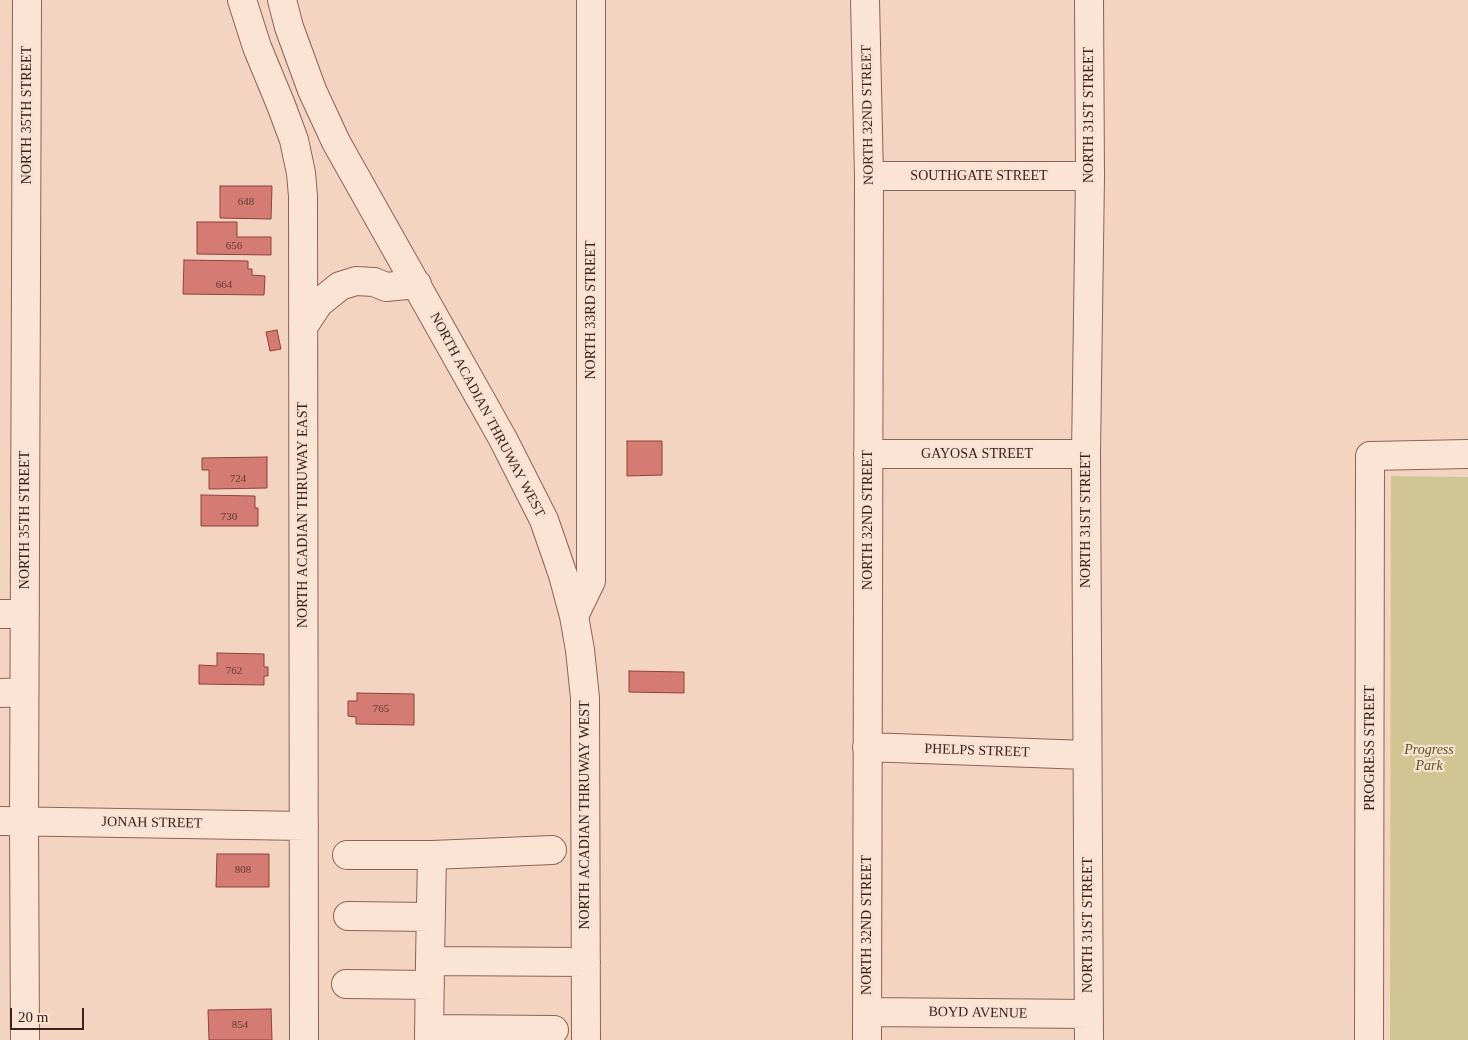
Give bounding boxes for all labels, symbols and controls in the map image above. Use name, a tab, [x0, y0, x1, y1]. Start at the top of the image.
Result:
street label: NORTH 32ND STREET	[858, 45, 878, 185]
street label: NORTH 35TH STREET	[19, 46, 35, 184]
street label: NORTH 31ST STREET	[1081, 47, 1097, 183]
street label: SOUTHGATE STREET	[910, 168, 1048, 184]
house number: 648	[238, 195, 254, 209]
house number: 656	[226, 239, 242, 253]
street label: NORTH 33RD STREET	[583, 240, 599, 380]
house number: 664	[216, 278, 232, 292]
street label: NORTH ACADIAN THRUWAY WEST	[426, 310, 548, 520]
street label: NORTH ACADIAN THRUWAY EAST	[295, 402, 311, 628]
street label: GAYOSA STREET	[921, 446, 1033, 462]
street label: NORTH 32ND STREET	[860, 450, 876, 590]
street label: NORTH 35TH STREET	[17, 451, 33, 589]
street label: NORTH 31ST STREET	[1078, 452, 1094, 588]
house number: 724	[230, 472, 246, 486]
house number: 730	[221, 510, 237, 524]
house number: 762	[226, 664, 242, 678]
street label: PROGRESS STREET	[1362, 685, 1378, 811]
street label: NORTH ACADIAN THRUWAY WEST	[577, 700, 593, 930]
house number: 765	[373, 702, 389, 716]
street label: PHELPS STREET	[924, 741, 1030, 761]
park label: Progress Park	[1404, 742, 1454, 774]
street label: JONAH STREET	[102, 814, 202, 832]
street label: NORTH 32ND STREET	[859, 855, 875, 995]
street label: NORTH 31ST STREET	[1080, 857, 1096, 993]
house number: 808	[235, 863, 251, 877]
scale bar	[12, 998, 86, 1030]
street label: BOYD AVENUE	[928, 1004, 1028, 1022]
text: 20 m	[18, 1009, 48, 1025]
house number: 854	[232, 1018, 248, 1032]

